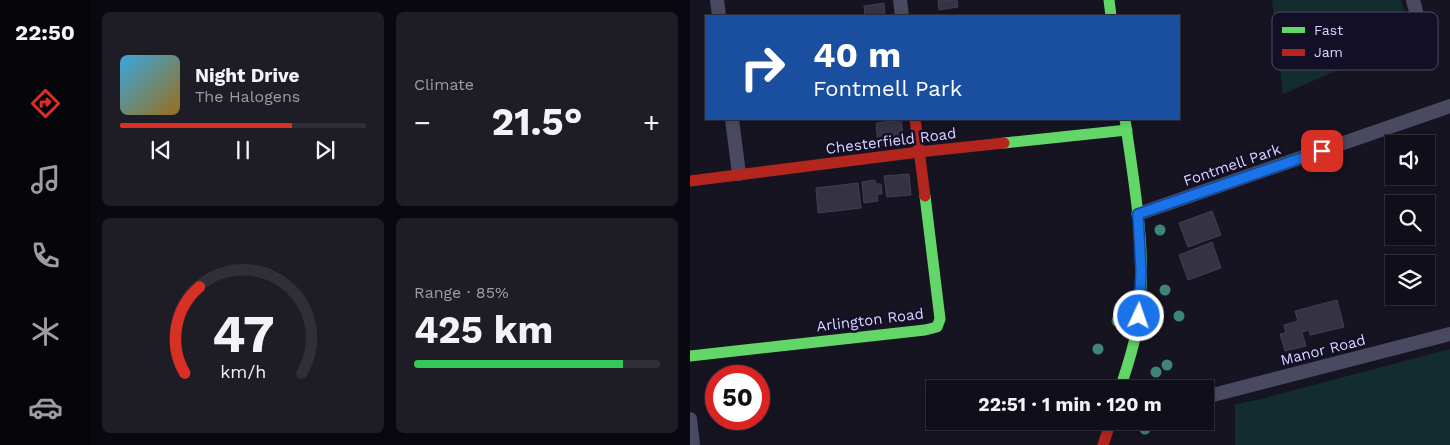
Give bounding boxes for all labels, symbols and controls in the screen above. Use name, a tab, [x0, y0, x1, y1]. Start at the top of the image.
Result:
legend	[1272, 12, 1438, 70]
text: 22:50	[15, 20, 75, 45]
text: Fast	[1314, 22, 1343, 38]
text: 40 m	[813, 34, 901, 76]
icon: right	[730, 35, 795, 100]
text: Jam	[1314, 44, 1343, 60]
text: Night Drive	[195, 64, 300, 87]
text: Climate	[414, 75, 474, 94]
text: Fontmell Park	[813, 76, 962, 101]
icon: directions	[28, 86, 63, 121]
text: The Halogens	[195, 87, 300, 106]
text: 21.5°	[491, 100, 583, 144]
text: −	[414, 106, 431, 139]
text: +	[643, 106, 660, 139]
street label: Chesterfield Road	[825, 124, 957, 158]
pin	[1301, 130, 1343, 172]
map controls	[1385, 135, 1435, 305]
button: sound	[1385, 135, 1435, 185]
icon: previous	[147, 136, 175, 164]
icon: pause	[229, 136, 257, 164]
icon: next	[311, 136, 339, 164]
icon: arrive	[1308, 137, 1336, 165]
street label: Fontmell Park	[1181, 140, 1284, 190]
icon: music	[28, 162, 63, 197]
button: search	[1385, 195, 1435, 245]
icon: phone	[28, 238, 63, 273]
button: layers	[1385, 255, 1435, 305]
text: Range · 85%	[414, 283, 509, 302]
position arrow	[1112, 289, 1164, 341]
text: 47	[212, 304, 274, 365]
street label: Arlington Road	[815, 304, 925, 336]
text: 425 km	[414, 308, 553, 352]
icon: climate	[28, 314, 63, 349]
street label: Manor Road	[1279, 331, 1367, 369]
text: km/h	[220, 361, 266, 382]
speed limit sign: 50	[705, 365, 770, 430]
icon: car	[28, 390, 63, 425]
text: 22:51 · 1 min · 120 m	[978, 393, 1162, 416]

